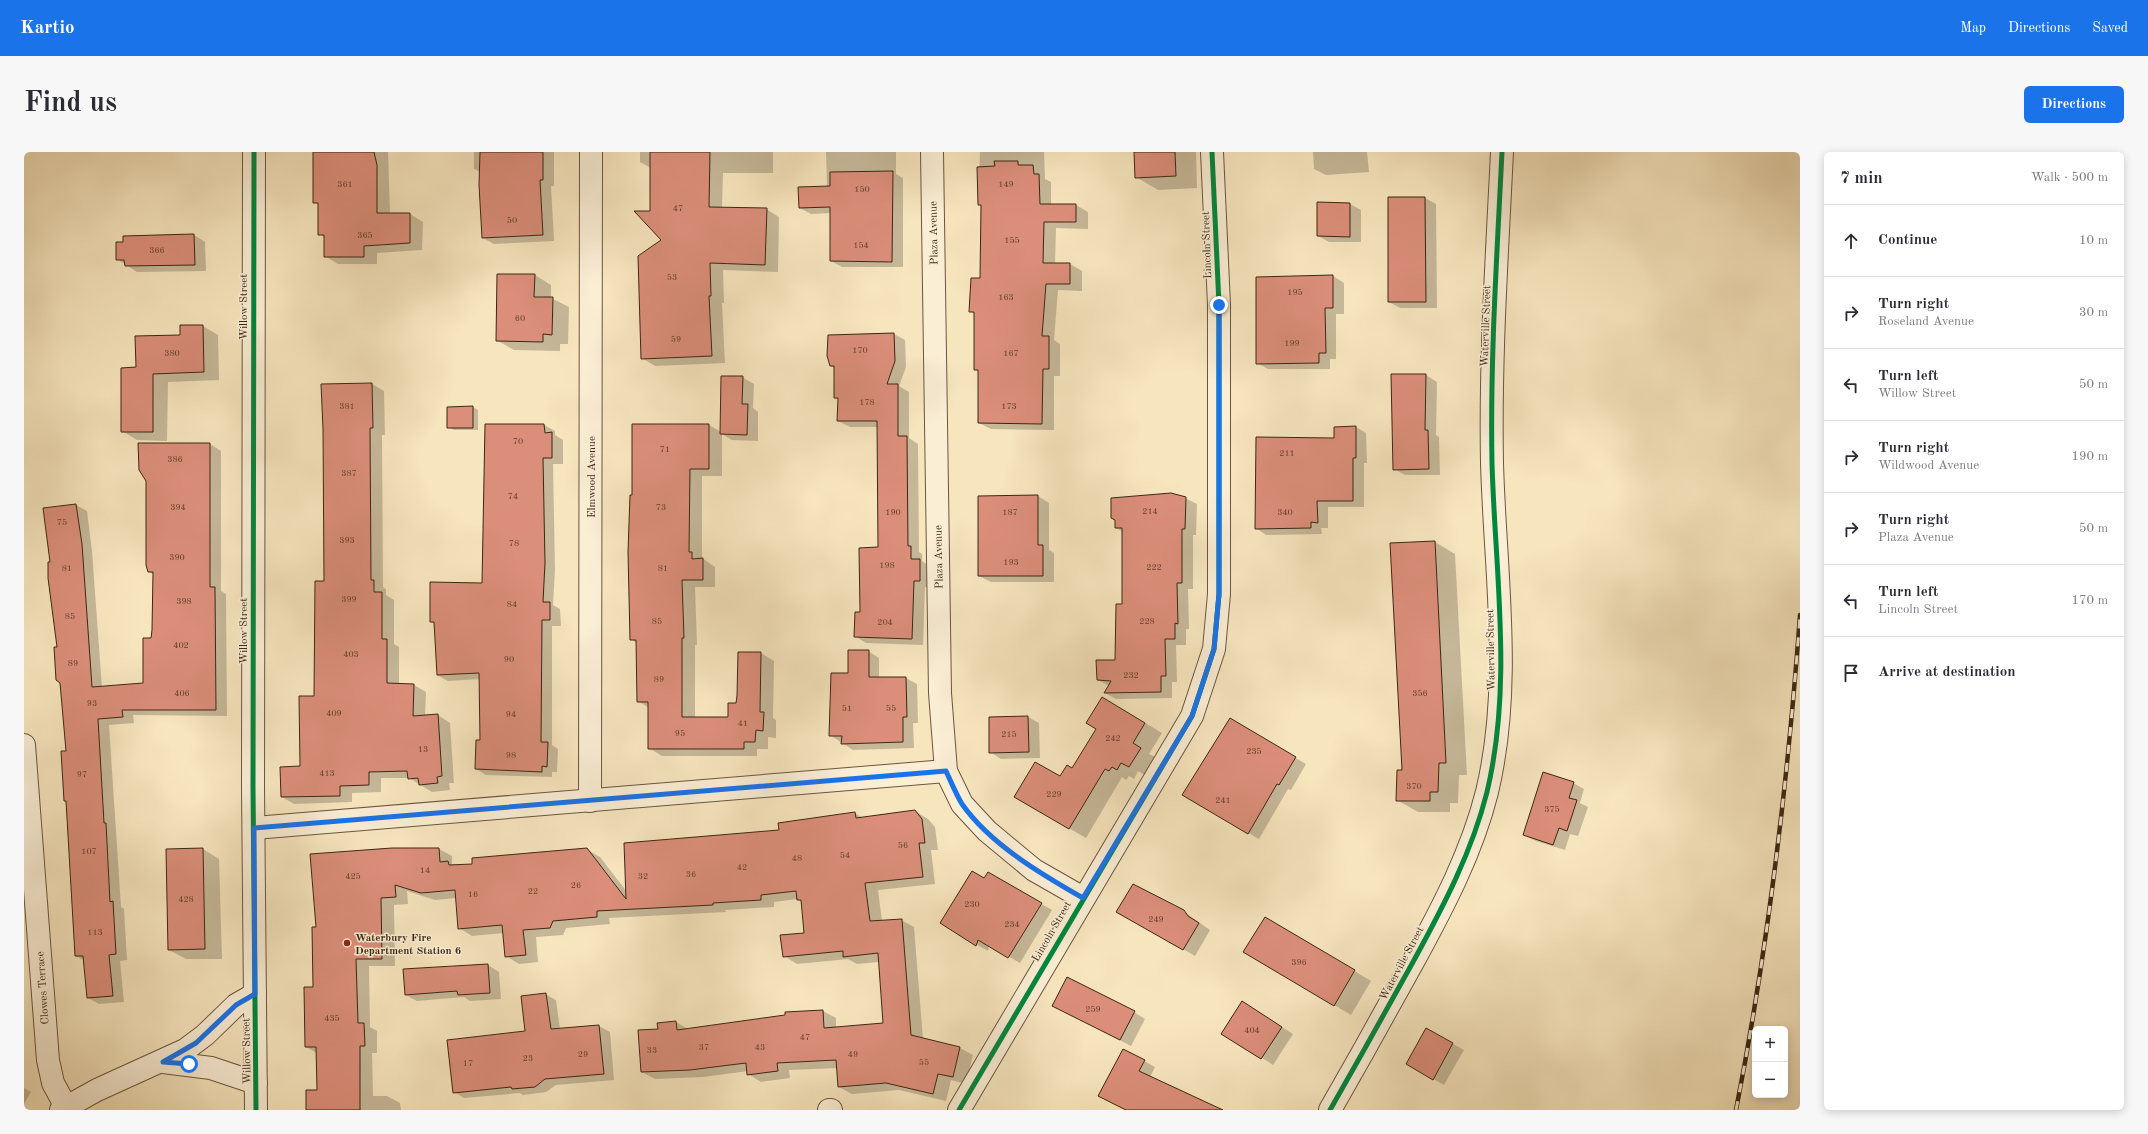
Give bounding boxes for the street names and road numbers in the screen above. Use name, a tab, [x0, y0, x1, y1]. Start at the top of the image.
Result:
street label: Plaza Avenue	[928, 201, 941, 265]
street label: Lincoln Street	[1201, 211, 1214, 279]
street label: Willow Street	[239, 274, 250, 340]
street label: Waterville Street	[1480, 285, 1493, 367]
street label: Elmwood Avenue	[587, 436, 598, 518]
street label: Plaza Avenue	[933, 525, 946, 589]
street label: Willow Street	[239, 598, 250, 664]
street label: Waterville Street	[1485, 609, 1498, 691]
street label: Lincoln Street	[1031, 900, 1074, 964]
street label: Waterville Street	[1378, 925, 1426, 1002]
street label: Clowes Terrace	[35, 951, 52, 1025]
street label: Willow Street	[241, 1018, 254, 1084]

